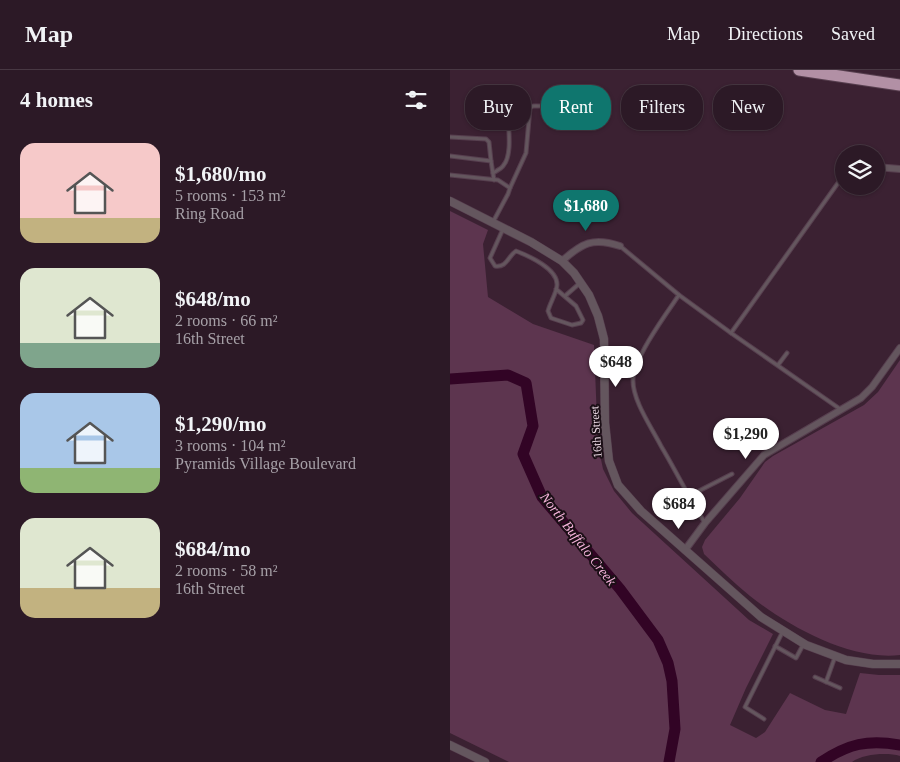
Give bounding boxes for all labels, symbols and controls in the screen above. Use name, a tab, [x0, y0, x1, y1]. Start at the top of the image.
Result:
text: Map	[25, 21, 73, 47]
text: Map	[667, 24, 700, 44]
text: Directions	[728, 24, 803, 44]
text: Saved	[831, 24, 875, 44]
chip: Buy	[465, 85, 531, 130]
chip: Rent	[541, 85, 611, 130]
chip: Filters	[621, 85, 703, 130]
chip: New	[713, 85, 783, 130]
icon: filters	[402, 86, 430, 114]
text: 4 homes	[20, 88, 93, 112]
map controls	[835, 145, 885, 195]
button: layers	[835, 145, 885, 195]
text: $1,680/mo	[175, 162, 267, 186]
icon: home	[60, 163, 120, 223]
text: 5 rooms · 153 m²	[175, 187, 286, 204]
pin: $1,680	[545, 190, 627, 232]
text: $1,680	[564, 197, 608, 214]
text: Ring Road	[175, 205, 244, 222]
text: $648/mo	[175, 287, 251, 311]
icon: home	[60, 288, 120, 348]
text: 2 rooms · 66 m²	[175, 312, 278, 329]
text: 16th Street	[175, 330, 245, 347]
pin: $648	[586, 346, 646, 388]
text: $648	[600, 353, 632, 370]
street label: 16th Street	[587, 405, 605, 459]
text: $1,290/mo	[175, 412, 267, 436]
icon: home	[60, 413, 120, 473]
pin: $1,290	[705, 418, 787, 460]
text: $1,290	[724, 425, 768, 442]
text: 3 rooms · 104 m²	[175, 437, 286, 454]
text: Pyramids Village Boulevard	[175, 455, 356, 472]
pin: $684	[649, 488, 709, 530]
water label: North Buffalo Creek	[536, 489, 619, 589]
text: $684	[663, 495, 695, 512]
text: $684/mo	[175, 537, 251, 561]
icon: home	[60, 538, 120, 598]
text: 2 rooms · 58 m²	[175, 562, 278, 579]
text: 16th Street	[175, 580, 245, 597]

